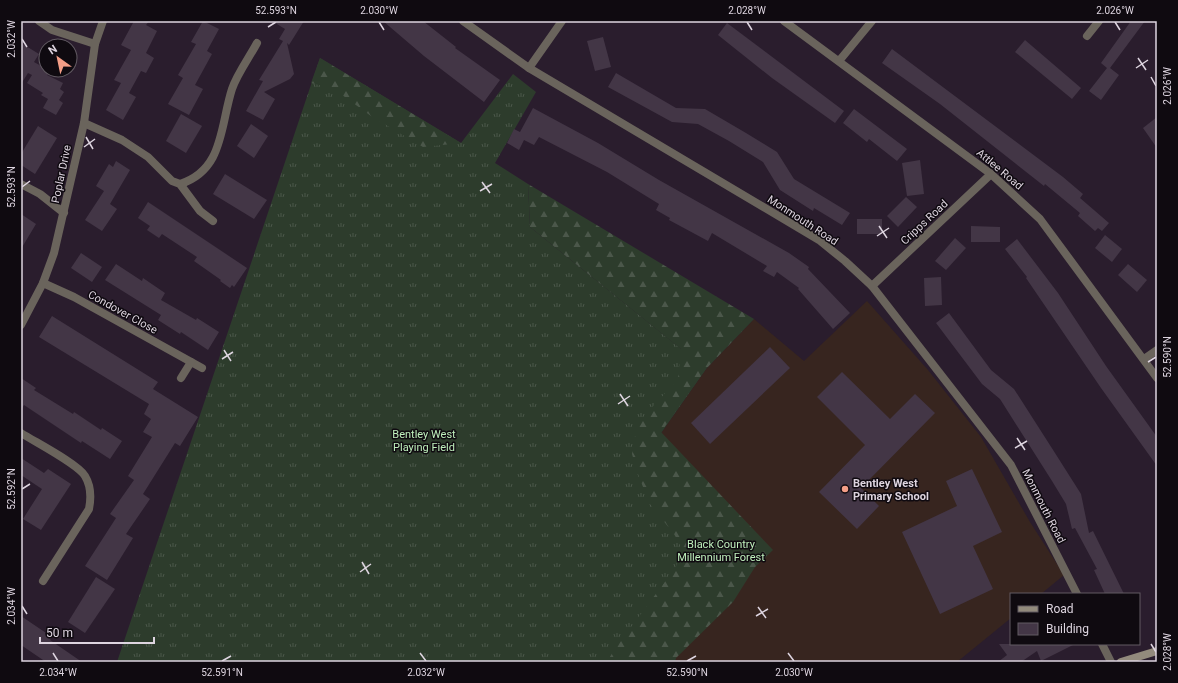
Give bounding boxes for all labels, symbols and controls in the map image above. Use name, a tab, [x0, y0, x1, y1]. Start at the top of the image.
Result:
text: 52.593°N	[255, 5, 297, 16]
text: 2.030°W	[360, 5, 398, 16]
text: 2.028°W	[728, 5, 766, 16]
text: 2.026°W	[1096, 5, 1134, 16]
text: 2.032°W	[6, 20, 17, 58]
north arrow	[38, 38, 78, 78]
text: N	[46, 42, 60, 58]
text: 2.026°W	[1162, 67, 1173, 105]
street label: Poplar Drive	[49, 144, 74, 204]
street label: Attlee Road	[974, 146, 1026, 193]
text: 52.593°N	[6, 166, 17, 208]
street label: Monmouth Road	[765, 193, 840, 248]
street label: Cripps Road	[898, 197, 951, 247]
street label: Condover Close	[86, 288, 160, 337]
text: 52.590°N	[1162, 336, 1173, 378]
park label: Bentley West Playing Field	[392, 428, 456, 454]
street label: Monmouth Road	[1019, 467, 1068, 546]
text: 52.592°N	[6, 468, 17, 510]
place label: Bentley West Primary School	[853, 477, 929, 503]
marker: Bentley West Primary School	[840, 484, 850, 494]
park label: Black Country Millennium Forest	[677, 538, 765, 564]
text: 2.034°W	[6, 587, 17, 625]
legend	[1010, 593, 1140, 645]
text: Road	[1046, 602, 1074, 616]
scale bar	[40, 619, 154, 645]
text: Building	[1046, 622, 1089, 636]
text: 50 m	[46, 626, 73, 640]
text: 2.028°W	[1162, 633, 1173, 671]
text: 2.034°W	[39, 667, 77, 678]
text: 52.591°N	[201, 667, 243, 678]
text: 2.032°W	[407, 667, 445, 678]
text: 52.590°N	[666, 667, 708, 678]
text: 2.030°W	[775, 667, 813, 678]

